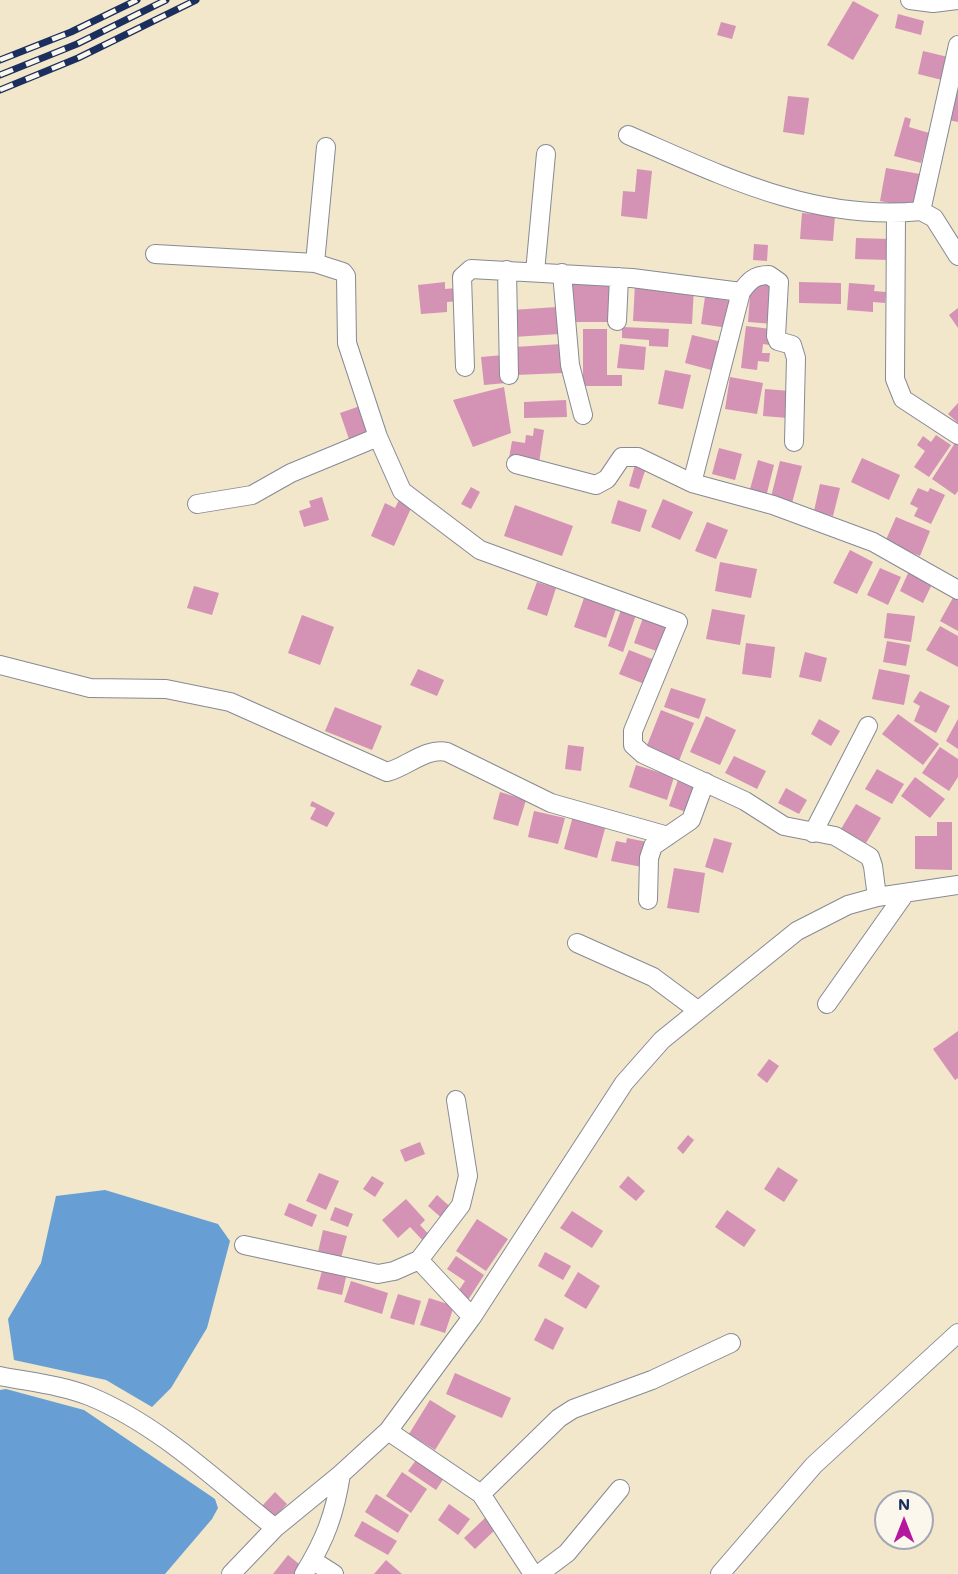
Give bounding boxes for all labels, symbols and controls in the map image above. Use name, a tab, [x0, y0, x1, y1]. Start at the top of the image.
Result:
north arrow	[874, 1490, 934, 1550]
text: N	[898, 1493, 910, 1514]

